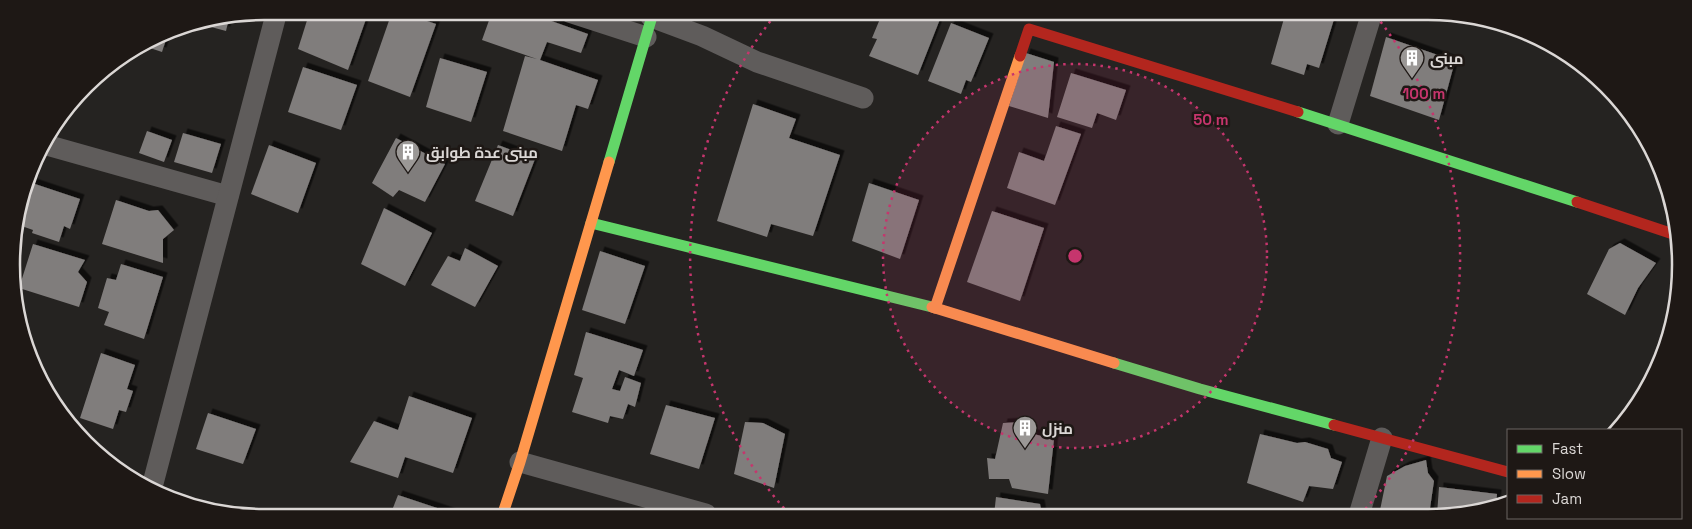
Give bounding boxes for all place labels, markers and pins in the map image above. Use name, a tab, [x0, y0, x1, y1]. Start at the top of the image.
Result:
building icon: مبنى	[1399, 45, 1425, 79]
place label: مبنى	[1430, 49, 1463, 68]
building icon: مبنى عدة طوابق	[395, 139, 421, 173]
place label: مبنى عدة طوابق	[426, 143, 538, 162]
centre of rings	[1066, 247, 1084, 265]
building icon: منزل	[1012, 415, 1038, 449]
place label: منزل	[1042, 419, 1073, 438]

